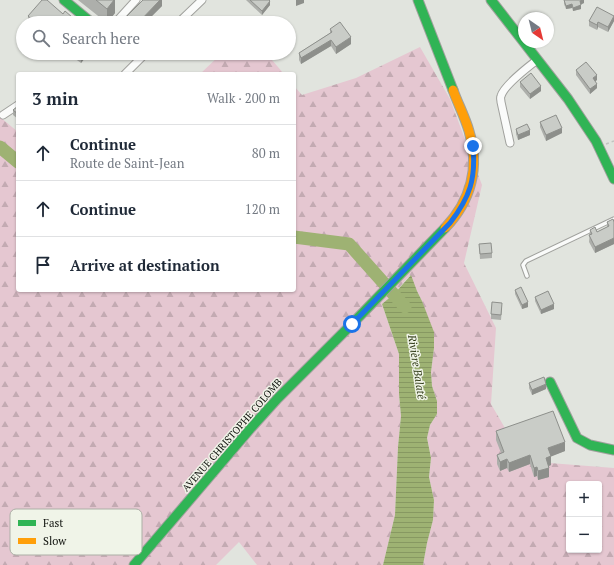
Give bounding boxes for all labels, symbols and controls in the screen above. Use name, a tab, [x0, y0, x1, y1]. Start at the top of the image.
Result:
north arrow	[518, 12, 554, 48]
search box	[16, 16, 296, 60]
icon: search	[30, 27, 52, 49]
text: Search here	[62, 28, 140, 48]
text: 3 min	[32, 87, 79, 110]
text: Walk · 200 m	[207, 89, 280, 107]
text: Continue	[70, 134, 136, 154]
route end	[464, 137, 482, 155]
icon: ahead	[32, 142, 54, 164]
text: 80 m	[252, 144, 280, 162]
text: Route de Saint-Jean	[70, 154, 184, 172]
icon: ahead	[32, 198, 54, 220]
text: Continue	[70, 199, 136, 219]
text: 120 m	[245, 200, 280, 218]
icon: arrive	[32, 254, 54, 276]
text: Arrive at destination	[70, 255, 220, 275]
route start	[343, 315, 361, 333]
water label: Rivière Balaté	[405, 333, 429, 401]
street label: AVENUE CHRISTOPHE COLOMB	[179, 376, 285, 494]
map controls	[566, 481, 602, 553]
button: +	[566, 481, 602, 517]
legend	[10, 509, 142, 555]
text: Fast	[43, 516, 63, 530]
button: −	[566, 517, 602, 553]
text: Slow	[43, 534, 67, 548]

